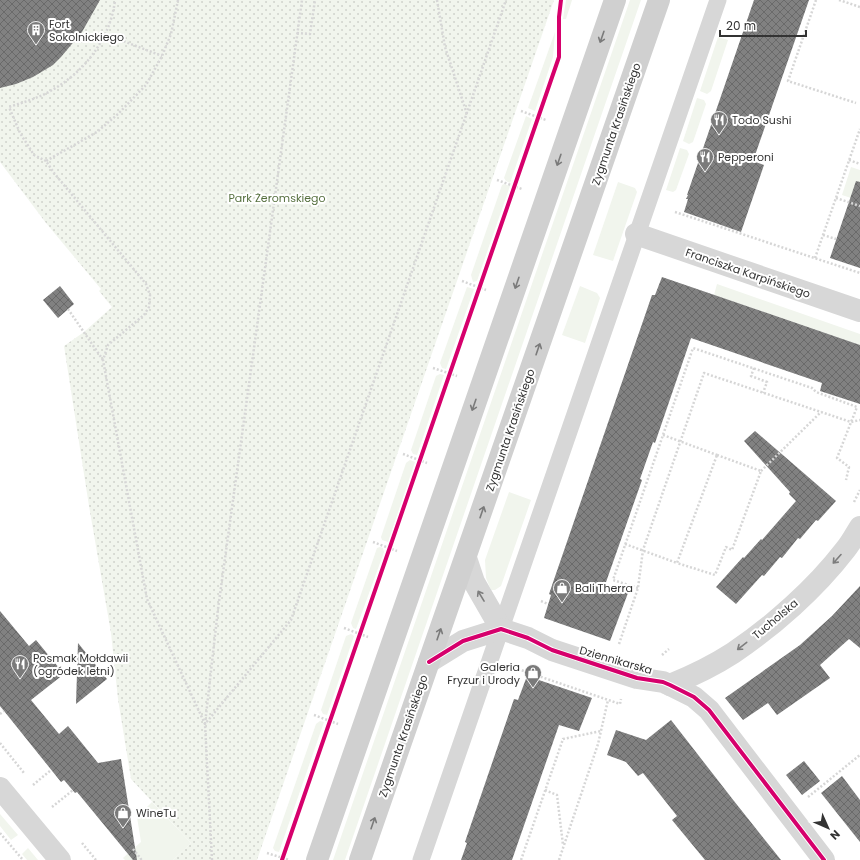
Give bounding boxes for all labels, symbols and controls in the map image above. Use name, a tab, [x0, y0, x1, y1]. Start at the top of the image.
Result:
scale bar	[720, 12, 806, 38]
place label: Fort Sokolnickiego	[49, 16, 124, 45]
text: 20 m	[726, 17, 756, 34]
building icon: Fort Sokolnickiego	[26, 20, 46, 45]
one-way arrow	[598, 30, 605, 43]
street label: Zygmunta Krasińskiego	[588, 61, 644, 187]
restaurant icon: Todo Sushi	[709, 110, 729, 135]
place label: Todo Sushi	[732, 112, 792, 128]
restaurant icon: Pepperoni	[695, 147, 715, 172]
place label: Pepperoni	[718, 149, 774, 165]
one-way arrow	[555, 153, 563, 165]
park label: Park Żeromskiego	[228, 190, 326, 206]
street label: Franciszka Karpińskiego	[683, 244, 813, 302]
one-way arrow	[513, 276, 520, 289]
one-way arrow	[535, 343, 542, 356]
street label: Zygmunta Krasińskiego	[482, 367, 538, 493]
one-way arrow	[470, 399, 478, 411]
one-way arrow	[478, 506, 486, 518]
one-way arrow	[833, 554, 842, 564]
shop icon: Bali Therra	[552, 578, 572, 603]
place label: Bali Therra	[575, 580, 633, 596]
one-way arrow	[477, 590, 485, 602]
street label: Tucholska	[749, 595, 801, 643]
one-way arrow	[436, 628, 443, 641]
street label: Dziennikarska	[578, 642, 654, 678]
one-way arrow	[736, 642, 747, 651]
place label: Posmak Mołdawii (ogródek letni)	[33, 650, 128, 679]
restaurant icon: Posmak Mołdawii (ogródek letni)	[10, 654, 30, 679]
place label: Galeria Fryzur i Urody	[447, 659, 521, 688]
shop icon: Galeria Fryzur i Urody	[523, 663, 543, 688]
street label: Zygmunta Krasińskiego	[375, 673, 431, 799]
shop icon: WineTu	[113, 803, 133, 828]
place label: WineTu	[136, 805, 176, 821]
north arrow	[808, 808, 848, 848]
one-way arrow	[370, 817, 377, 830]
text: N	[826, 826, 844, 844]

